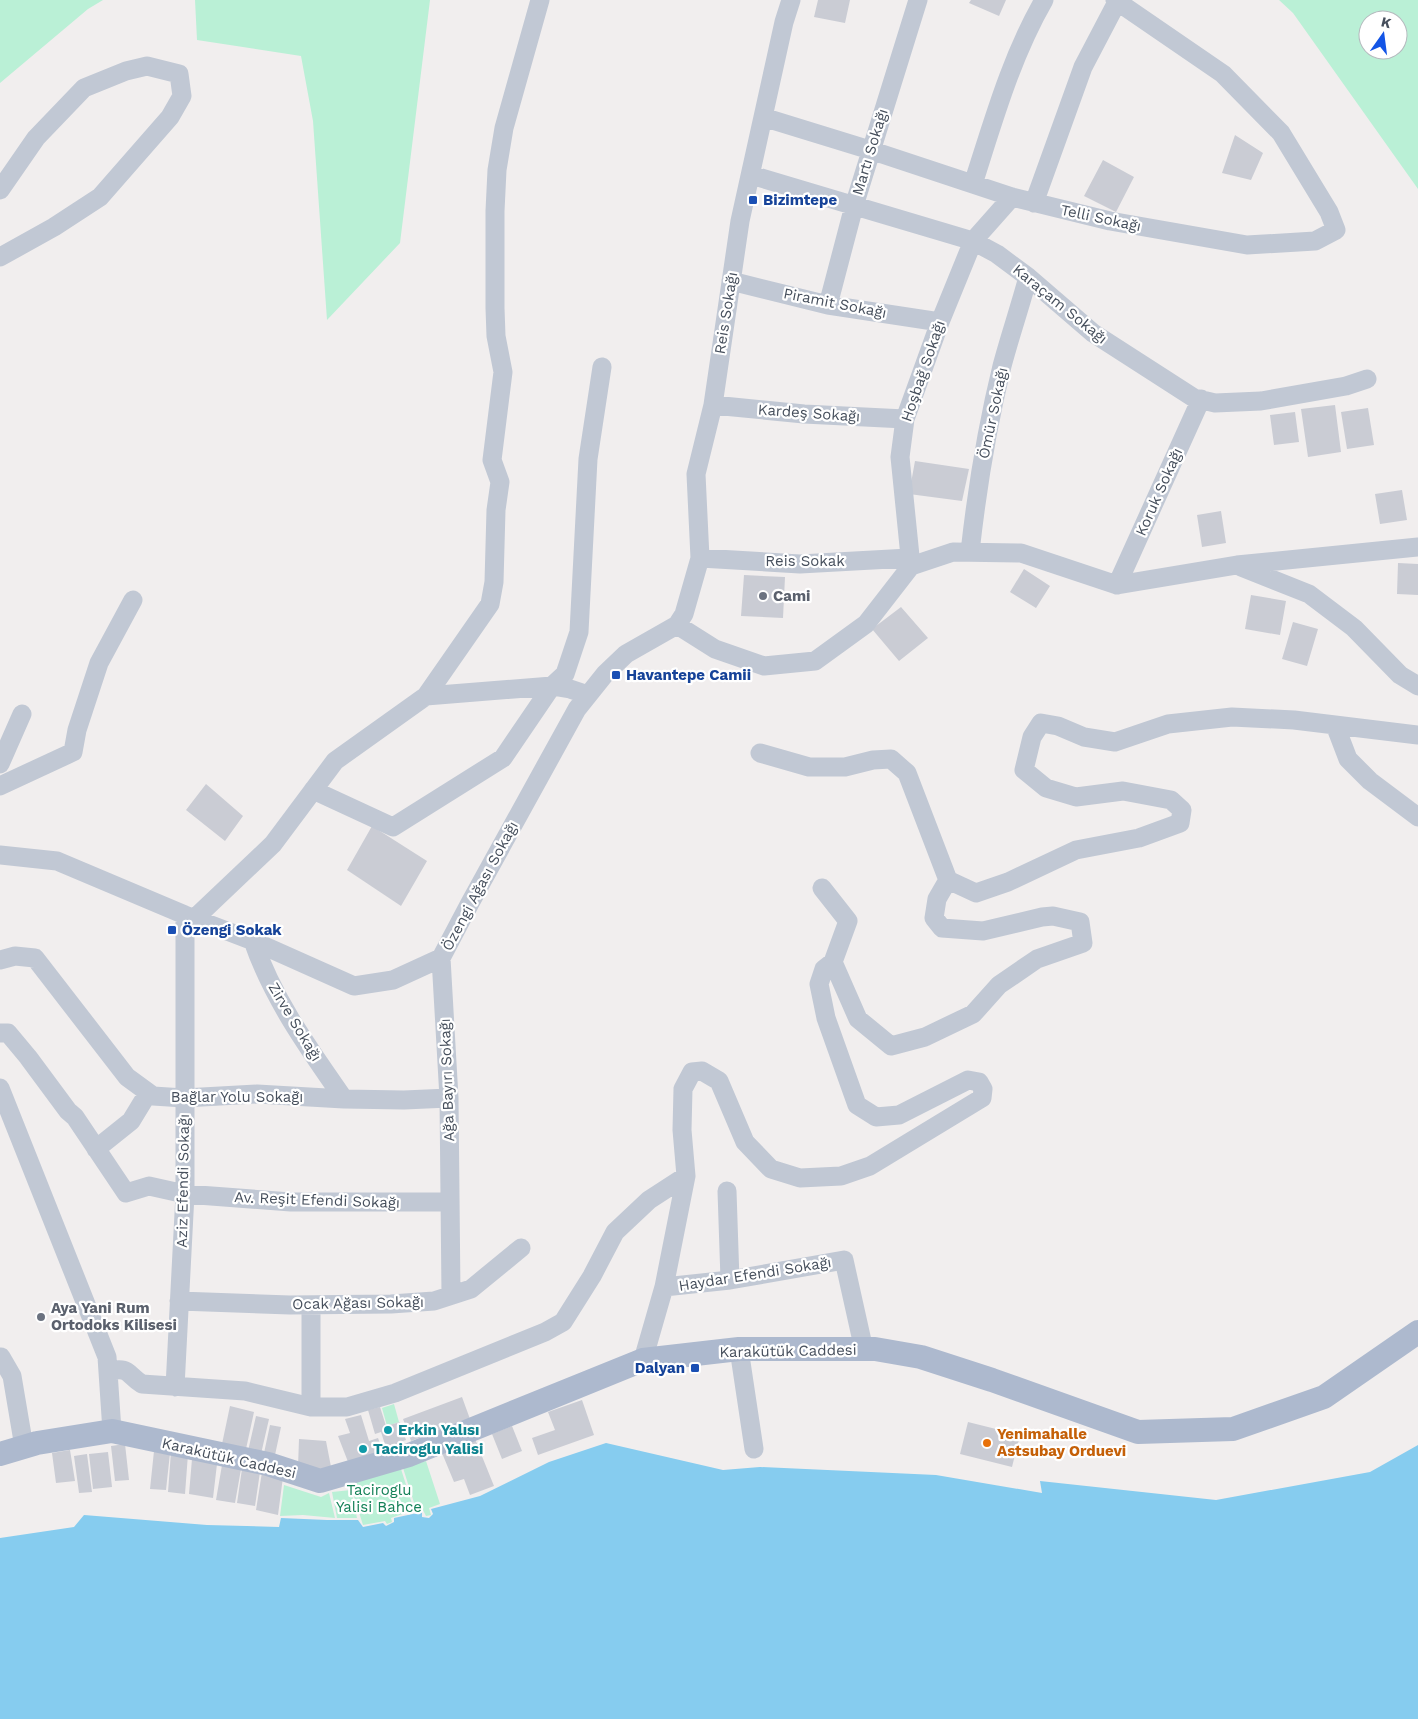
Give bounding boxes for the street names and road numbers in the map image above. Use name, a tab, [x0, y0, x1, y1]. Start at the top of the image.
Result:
street label: Martı Sokağı	[848, 106, 892, 198]
street label: Telli Sokağı	[1059, 201, 1143, 235]
street label: Karaçam Sokağı	[1009, 260, 1111, 348]
street label: Reis Sokağı	[711, 271, 741, 355]
street label: Piramit Sokağı	[782, 284, 888, 322]
street label: Hoşbağ Sokağı	[897, 318, 949, 424]
street label: Ömür Sokağı	[975, 366, 1011, 460]
street label: Kardeş Sokağı	[757, 400, 861, 426]
street label: Koruk Sokağı	[1132, 445, 1186, 539]
street label: Reis Sokak	[765, 552, 845, 570]
street label: Özengi Ağası Sokağı	[438, 818, 522, 954]
street label: Zirve Sokağı	[264, 979, 326, 1065]
street label: Ağa Bayırı Sokağı	[436, 1018, 458, 1142]
street label: Bağlar Yolu Sokağı	[171, 1088, 303, 1106]
street label: Aziz Efendi Sokağı	[173, 1114, 193, 1248]
street label: Av. Reşit Efendi Sokağı	[234, 1188, 400, 1212]
street label: Haydar Efendi Sokağı	[677, 1253, 833, 1295]
street label: Ocak Ağası Sokağı	[292, 1293, 424, 1313]
street label: Karakütük Caddesi	[719, 1341, 857, 1361]
street label: Karakütük Caddesi	[160, 1434, 298, 1482]

